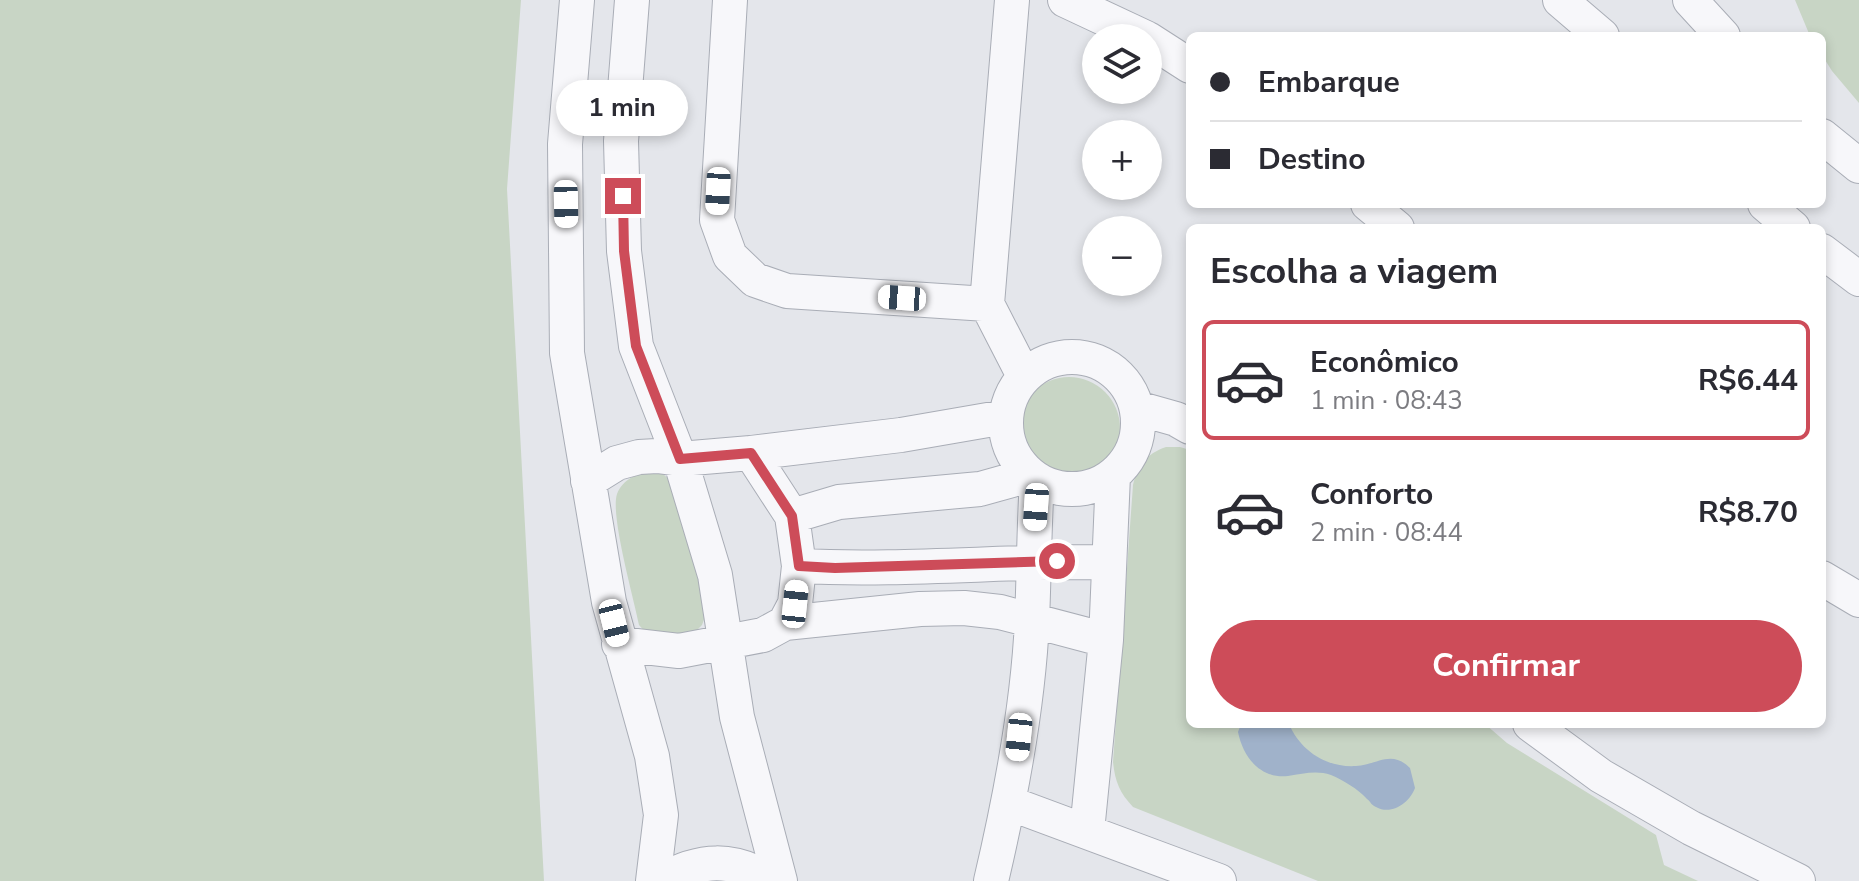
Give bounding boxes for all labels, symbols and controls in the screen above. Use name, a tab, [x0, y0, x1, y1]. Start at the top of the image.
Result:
map controls	[1082, 24, 1162, 296]
button: layers	[1082, 24, 1162, 104]
text: Embarque	[1258, 62, 1400, 103]
callout: 1 min	[557, 80, 689, 136]
text: 1 min	[588, 90, 656, 125]
button: +	[1082, 120, 1162, 200]
text: Destino	[1258, 139, 1366, 180]
car	[705, 166, 731, 216]
route end	[605, 178, 641, 214]
car	[554, 180, 578, 228]
button: −	[1082, 216, 1162, 296]
text: Escolha a viagem	[1210, 247, 1498, 296]
car	[877, 284, 927, 312]
text: Econômico	[1310, 342, 1459, 383]
icon: car	[1214, 344, 1286, 416]
text: R$6.44	[1698, 360, 1798, 401]
text: 1 min · 08:43	[1310, 383, 1463, 418]
text: Conforto	[1310, 474, 1433, 515]
icon: car	[1214, 476, 1286, 548]
car	[1022, 482, 1050, 532]
text: R$8.70	[1698, 492, 1798, 533]
text: 2 min · 08:44	[1310, 515, 1463, 550]
route start	[1039, 543, 1075, 579]
car	[781, 579, 809, 629]
car	[597, 597, 631, 649]
button: Confirmar	[1210, 620, 1802, 712]
car	[1005, 712, 1033, 762]

